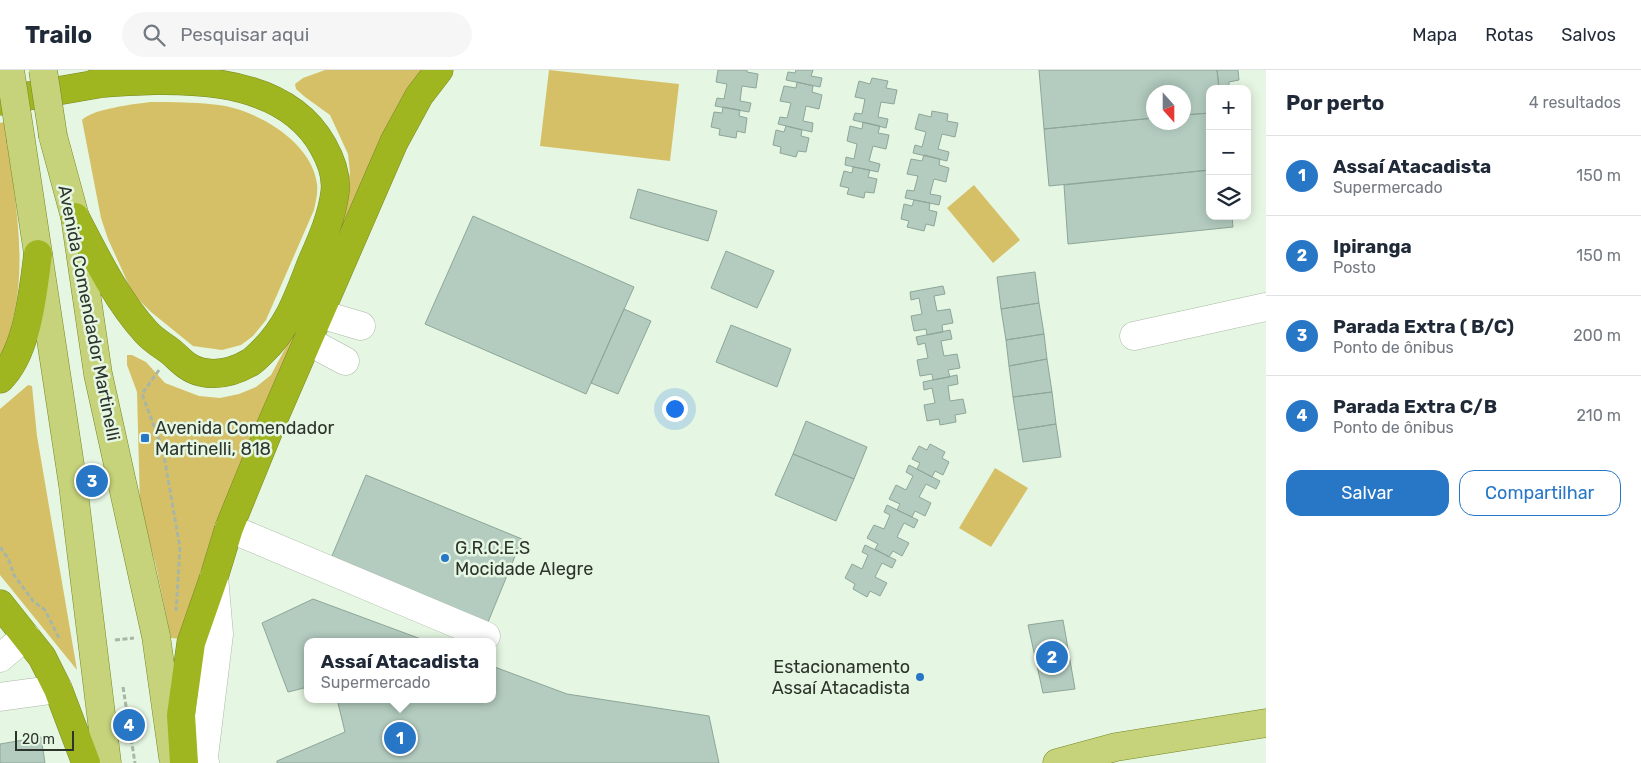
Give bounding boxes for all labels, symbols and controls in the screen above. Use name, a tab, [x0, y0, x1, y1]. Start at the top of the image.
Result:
search box	[122, 12, 472, 57]
text: Trailo	[25, 21, 92, 49]
icon: search	[140, 21, 168, 49]
text: Pesquisar aqui	[180, 23, 309, 46]
text: Mapa	[1412, 24, 1457, 46]
text: Rotas	[1485, 24, 1533, 46]
text: Salvos	[1561, 24, 1616, 46]
north arrow	[1146, 85, 1191, 130]
map controls	[1206, 85, 1251, 220]
button: +	[1206, 85, 1251, 130]
text: Por perto	[1286, 90, 1384, 115]
text: 4 resultados	[1529, 93, 1621, 112]
button: −	[1206, 130, 1251, 175]
text: Assaí Atacadista	[1333, 155, 1491, 178]
text: 1	[1298, 166, 1306, 185]
text: 150 m	[1576, 166, 1621, 185]
button: layers	[1206, 175, 1251, 220]
text: Supermercado	[1333, 178, 1443, 197]
street label: Avenida Comendador Martinelli	[53, 183, 125, 443]
text: Ipiranga	[1333, 235, 1412, 258]
text: 2	[1297, 246, 1307, 265]
text: 150 m	[1576, 246, 1621, 265]
text: Posto	[1333, 258, 1376, 277]
text: Parada Extra ( B/C)	[1333, 315, 1514, 338]
text: 3	[1297, 326, 1307, 345]
text: 200 m	[1573, 326, 1621, 345]
text: Ponto de ônibus	[1333, 338, 1454, 357]
text: Parada Extra C/B	[1333, 395, 1497, 418]
your location	[662, 396, 688, 422]
text: 4	[1297, 406, 1307, 425]
text: 210 m	[1576, 406, 1621, 425]
place label: Avenida Comendador Martinelli, 818	[155, 417, 335, 460]
text: Ponto de ônibus	[1333, 418, 1454, 437]
marker: Avenida Comendador Martinelli, 818	[139, 432, 151, 444]
pin: 3	[76, 462, 108, 500]
button: Salvar	[1286, 470, 1449, 516]
button: Compartilhar	[1459, 470, 1621, 516]
place label: G.R.C.E.S Mocidade Alegre	[455, 537, 593, 580]
marker: G.R.C.E.S Mocidade Alegre	[439, 552, 451, 564]
popup	[304, 638, 496, 703]
pin: 2	[1036, 638, 1068, 676]
text: Assaí Atacadista	[321, 650, 479, 673]
place label: Estacionamento Assaí Atacadista	[772, 656, 910, 699]
marker: Estacionamento Assaí Atacadista	[914, 671, 926, 683]
text: Supermercado	[321, 673, 431, 692]
pin: 4	[113, 706, 145, 744]
pin: 1	[384, 719, 416, 757]
scale bar	[15, 728, 74, 751]
text: 20 m	[22, 731, 55, 748]

